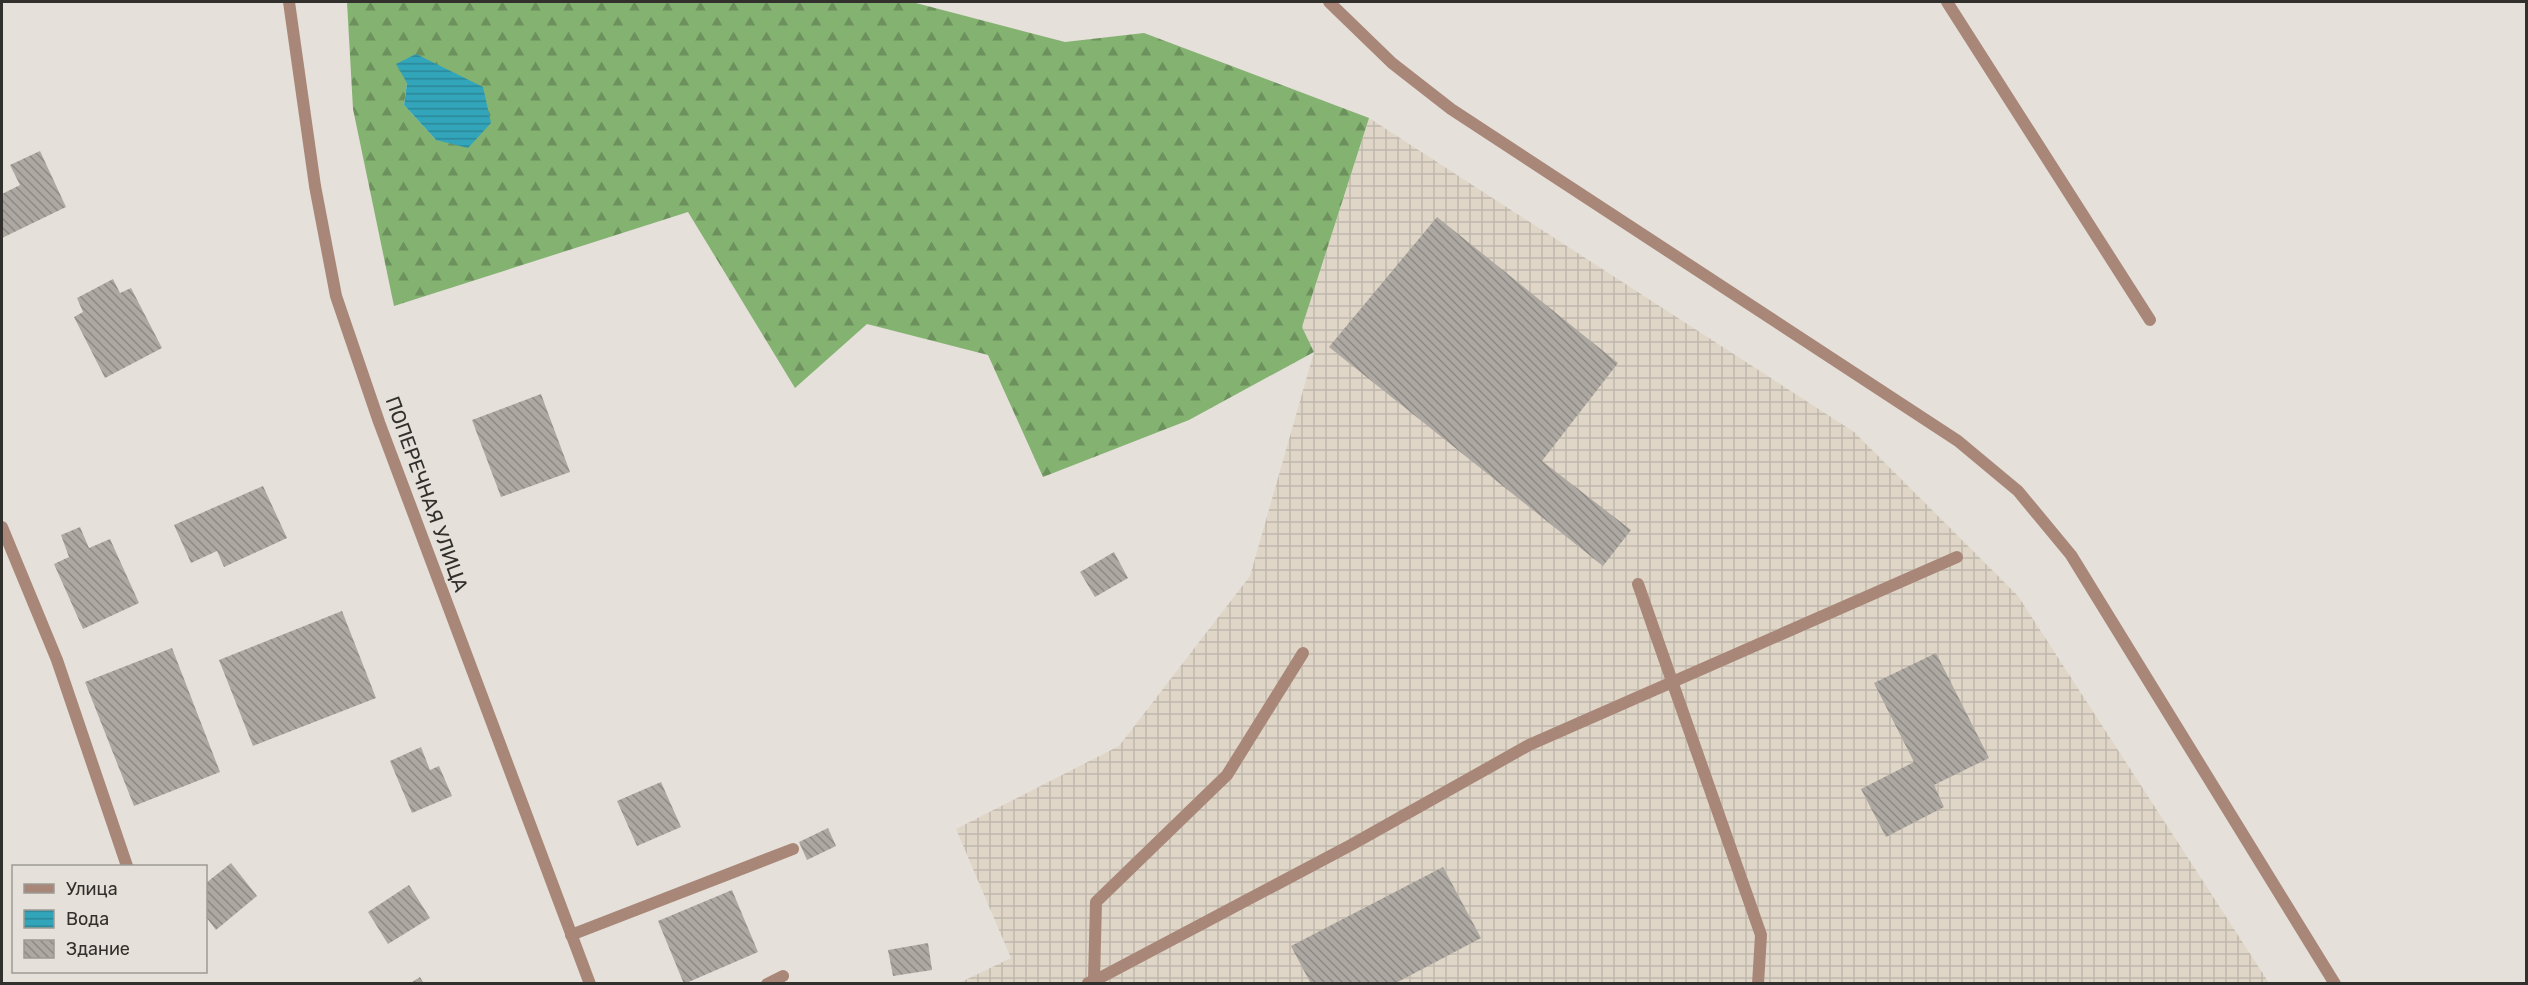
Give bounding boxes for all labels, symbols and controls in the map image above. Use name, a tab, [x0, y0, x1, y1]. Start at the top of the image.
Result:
street label: ПОПЕРЕЧНАЯ УЛИЦА	[380, 393, 474, 595]
legend	[12, 865, 207, 973]
text: Улица	[66, 878, 118, 900]
text: Вода	[66, 908, 109, 930]
text: Здание	[66, 938, 130, 960]

